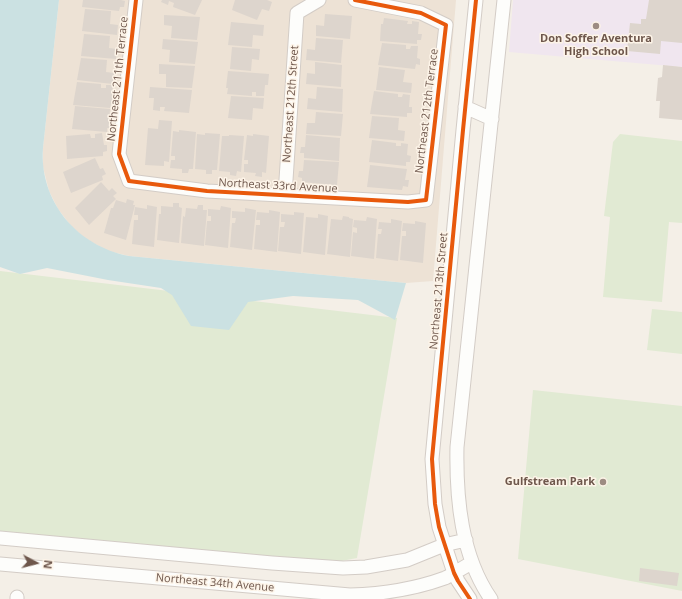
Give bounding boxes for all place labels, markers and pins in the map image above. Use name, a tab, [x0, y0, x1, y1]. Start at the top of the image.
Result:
marker: Don Soffer Aventura High School	[591, 21, 601, 31]
place label: Don Soffer Aventura High School	[540, 32, 652, 58]
place label: Gulfstream Park	[505, 475, 595, 489]
marker: Gulfstream Park	[598, 477, 608, 487]

